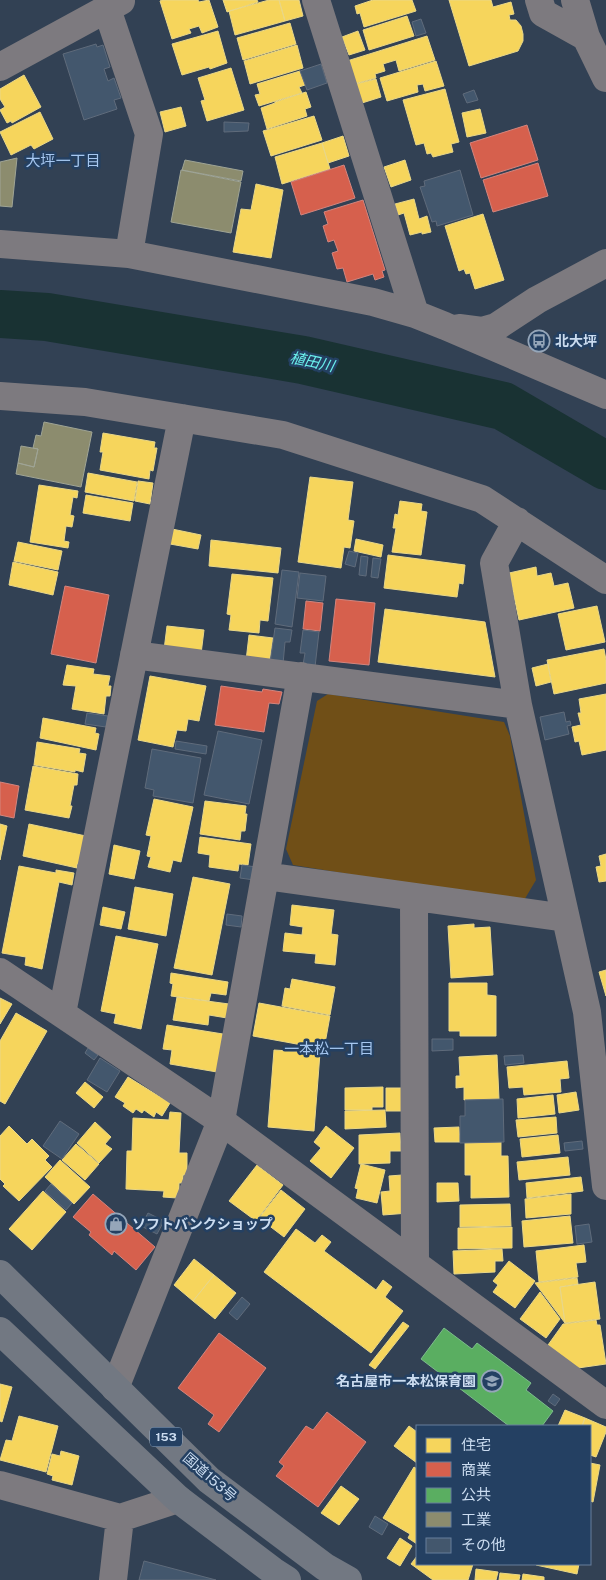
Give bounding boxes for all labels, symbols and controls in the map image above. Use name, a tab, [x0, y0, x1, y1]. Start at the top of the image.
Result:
district label: 大坪一丁目	[25, 152, 101, 169]
bus stop icon: 北大坪	[527, 329, 551, 353]
place label: 北大坪	[555, 333, 597, 349]
water label: 植田川	[288, 349, 338, 375]
district label: 一本松一丁目	[284, 1040, 374, 1057]
shop icon: ソフトバンクショップ	[104, 1212, 128, 1236]
place label: ソフトバンクショップ	[132, 1216, 273, 1232]
school or university icon: 名古屋市一本松保育園	[480, 1369, 504, 1393]
place label: 名古屋市一本松保育園	[336, 1373, 476, 1389]
legend	[416, 1425, 591, 1565]
road number: 153	[150, 1428, 182, 1446]
text: 住宅	[461, 1436, 491, 1453]
street label: 国道153号	[180, 1449, 240, 1505]
text: 商業	[461, 1461, 491, 1478]
text: 公共	[461, 1486, 491, 1503]
text: 工業	[461, 1511, 491, 1528]
text: その他	[461, 1536, 506, 1553]

